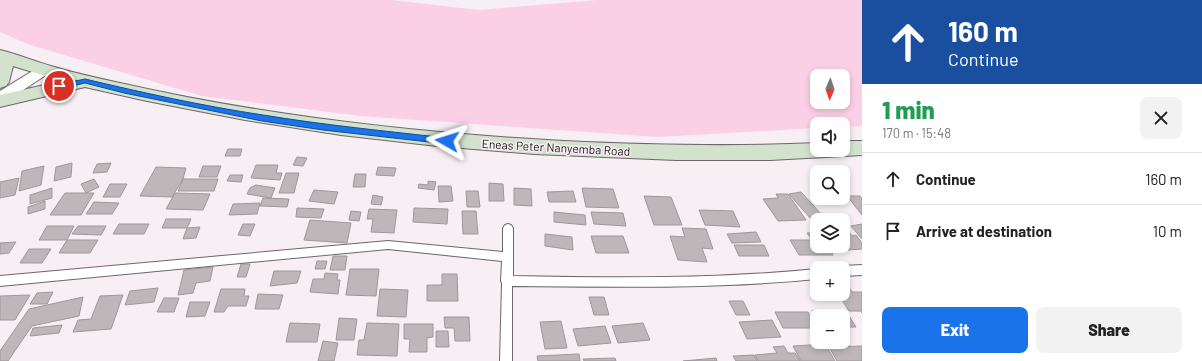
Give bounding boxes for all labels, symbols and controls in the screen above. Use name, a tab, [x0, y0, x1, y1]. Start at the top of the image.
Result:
text: 160 m	[948, 14, 1018, 48]
icon: ahead	[882, 16, 934, 68]
text: Continue	[948, 48, 1019, 70]
pin	[42, 69, 76, 103]
north arrow	[810, 69, 850, 109]
map controls	[810, 69, 850, 349]
icon: arrive	[48, 75, 70, 97]
text: 1 min	[882, 95, 935, 124]
button: close	[1140, 97, 1182, 139]
button: sound	[810, 117, 850, 157]
position arrow	[426, 120, 468, 162]
text: 170 m · 15:48	[882, 125, 951, 141]
street label: Eneas Peter Nanyemba Road	[481, 136, 631, 158]
button: search	[810, 165, 850, 205]
icon: ahead	[882, 168, 904, 190]
text: Continue	[916, 170, 976, 188]
text: 160 m	[1145, 170, 1182, 188]
button: layers	[810, 213, 850, 253]
icon: arrive	[882, 220, 904, 242]
text: Arrive at destination	[916, 222, 1052, 240]
text: 10 m	[1153, 222, 1182, 240]
button: +	[810, 261, 850, 301]
button: Exit	[882, 307, 1028, 353]
button: Share	[1036, 307, 1182, 353]
button: −	[810, 309, 850, 349]

